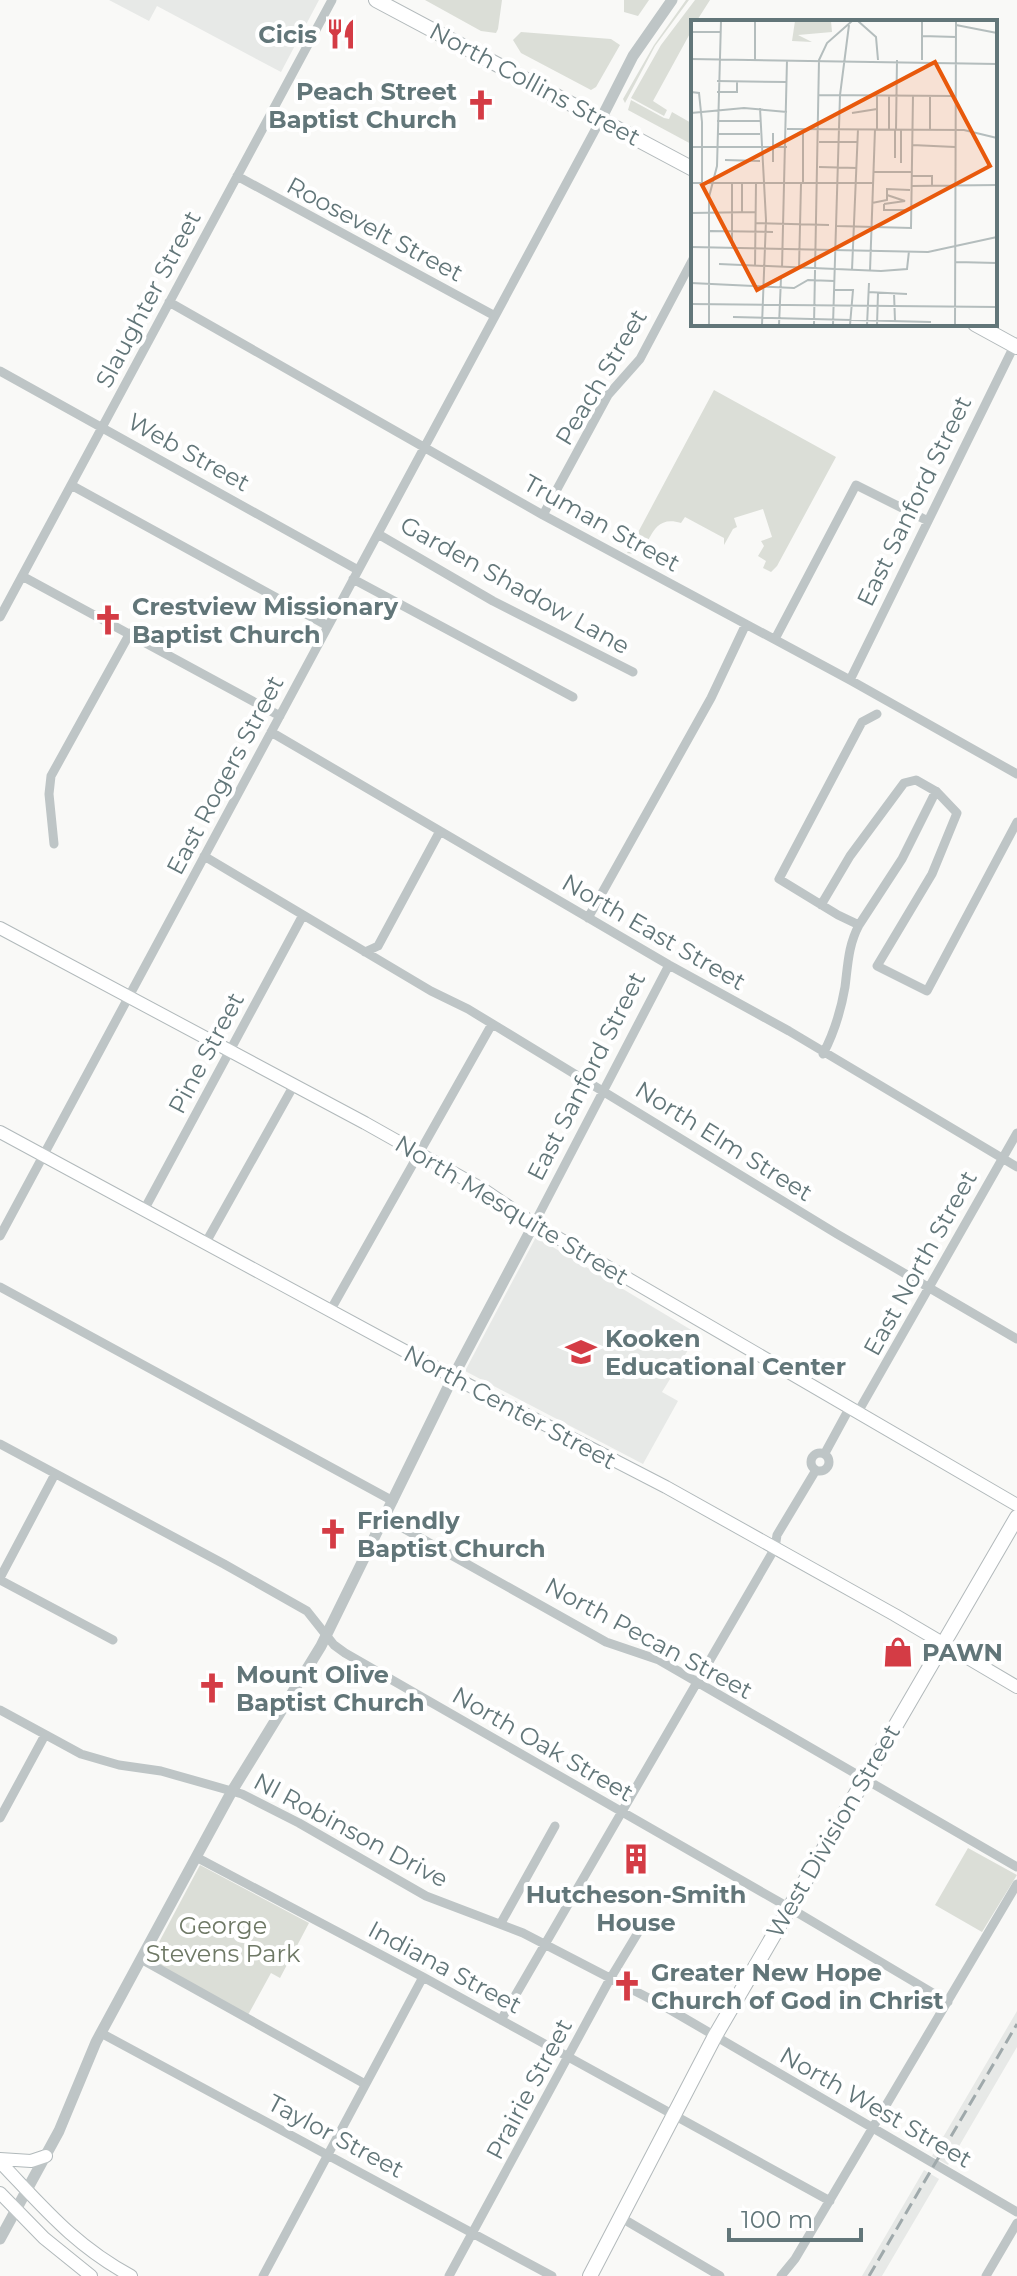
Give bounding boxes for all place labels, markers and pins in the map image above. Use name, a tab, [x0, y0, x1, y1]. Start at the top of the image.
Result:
restaurant icon: Cicis	[324, 17, 358, 51]
place label: Cicis	[258, 20, 317, 49]
place label: Peach Street Baptist Church	[268, 77, 458, 134]
church icon: Peach Street Baptist Church	[464, 88, 498, 122]
place label: Crestview Missionary Baptist Church	[132, 592, 399, 649]
church icon: Crestview Missionary Baptist Church	[91, 603, 125, 637]
place label: Kooken Educational Center	[605, 1324, 846, 1381]
school or university icon: Kooken Educational Center	[564, 1335, 598, 1369]
place label: Friendly Baptist Church	[357, 1506, 546, 1563]
church icon: Friendly Baptist Church	[316, 1517, 350, 1551]
shop icon: PAWN	[881, 1635, 915, 1669]
place label: PAWN	[922, 1638, 1003, 1667]
place label: Mount Olive Baptist Church	[236, 1660, 425, 1717]
church icon: Mount Olive Baptist Church	[195, 1671, 229, 1705]
building icon: Hutcheson-Smith House	[619, 1842, 653, 1876]
place label: Hutcheson-Smith House	[526, 1880, 746, 1937]
place label: Greater New Hope Church of God in Christ	[651, 1958, 944, 2015]
church icon: Greater New Hope Church of God in Christ	[610, 1969, 644, 2003]

